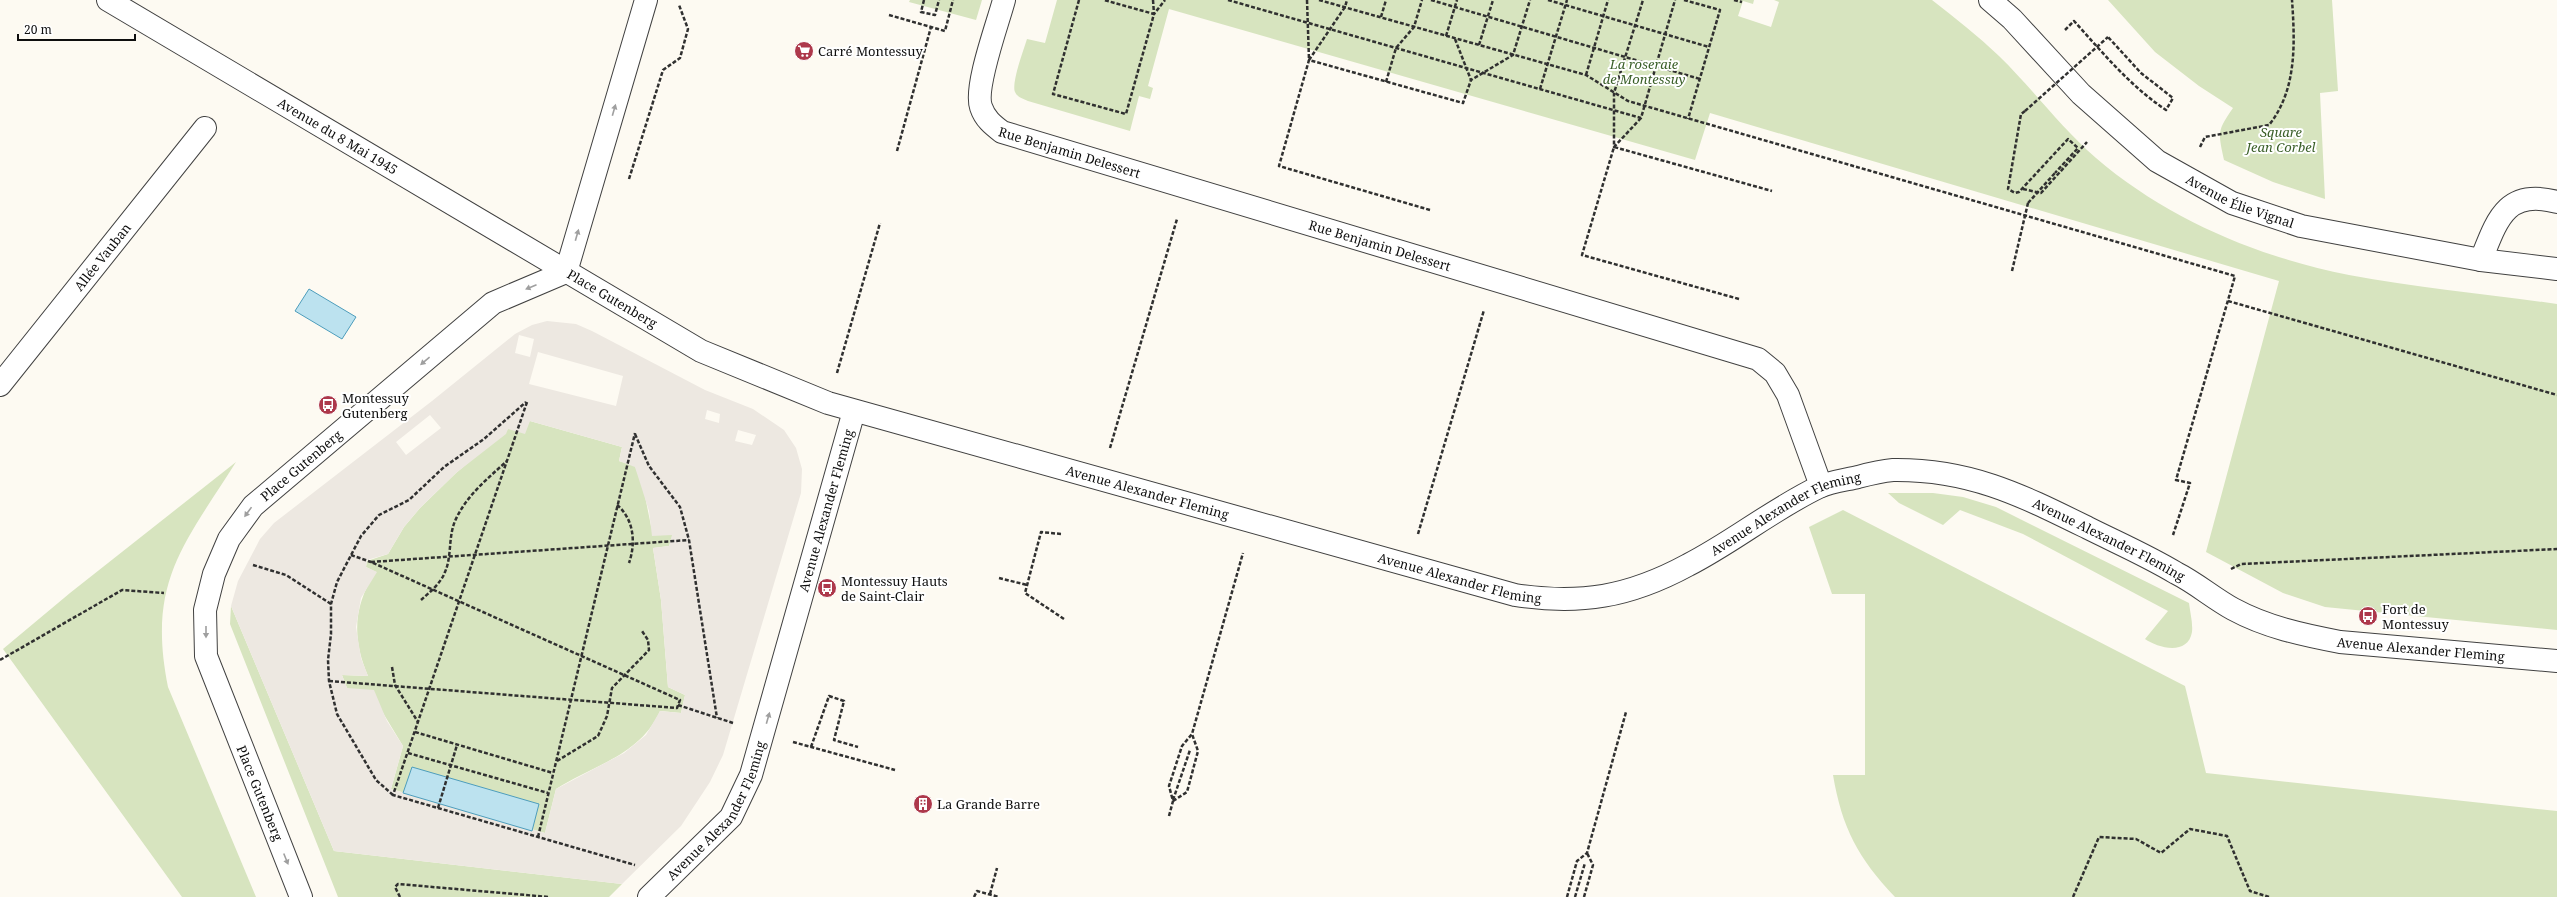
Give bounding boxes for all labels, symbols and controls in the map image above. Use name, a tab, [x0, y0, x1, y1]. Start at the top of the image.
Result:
scale bar	[18, 16, 135, 42]
text: 20 m	[24, 21, 52, 38]
supermarket icon: Carré Montessuy	[793, 40, 815, 62]
place label: Carré Montessuy	[818, 42, 923, 60]
park label: La roseraie de Montessuy	[1603, 55, 1685, 88]
street label: Avenue du 8 Mai 1945	[274, 94, 401, 178]
one-way arrow	[611, 104, 617, 116]
street label: Rue Benjamin Delessert	[996, 122, 1143, 182]
park label: Square Jean Corbel	[2243, 123, 2316, 156]
street label: Avenue Élie Vignal	[2183, 170, 2296, 232]
street label: Rue Benjamin Delessert	[1307, 216, 1453, 275]
street label: Allée Vauban	[70, 219, 135, 294]
one-way arrow	[574, 229, 580, 241]
street label: Place Gutenberg	[564, 265, 661, 332]
one-way arrow	[524, 285, 536, 291]
one-way arrow	[419, 356, 430, 365]
place label: Montessuy Gutenberg	[342, 389, 410, 422]
bus stop icon: Montessuy Gutenberg	[317, 394, 339, 416]
street label: Place Gutenberg	[256, 426, 346, 505]
street label: Avenue Alexander Fleming	[794, 427, 857, 594]
street label: Avenue Alexander Fleming	[1064, 461, 1231, 524]
street label: Avenue Alexander Fleming	[1707, 468, 1862, 560]
street label: Avenue Alexander Fleming	[2030, 494, 2188, 585]
one-way arrow	[244, 507, 253, 518]
street label: Avenue Alexander Fleming	[1376, 548, 1542, 607]
place label: Montessuy Hauts de Saint-Clair	[841, 572, 948, 605]
bus stop icon: Montessuy Hauts de Saint-Clair	[816, 577, 838, 599]
place label: Fort de Montessuy	[2382, 600, 2450, 633]
bus stop icon: Fort de Montessuy	[2357, 605, 2379, 627]
one-way arrow	[203, 626, 209, 639]
street label: Avenue Alexander Fleming	[2336, 633, 2505, 665]
one-way arrow	[765, 711, 771, 723]
street label: Avenue Alexander Fleming	[663, 739, 769, 884]
street label: Place Gutenberg	[233, 743, 287, 843]
building icon: La Grande Barre	[912, 793, 934, 815]
place label: La Grande Barre	[937, 795, 1040, 813]
one-way arrow	[283, 853, 289, 865]

